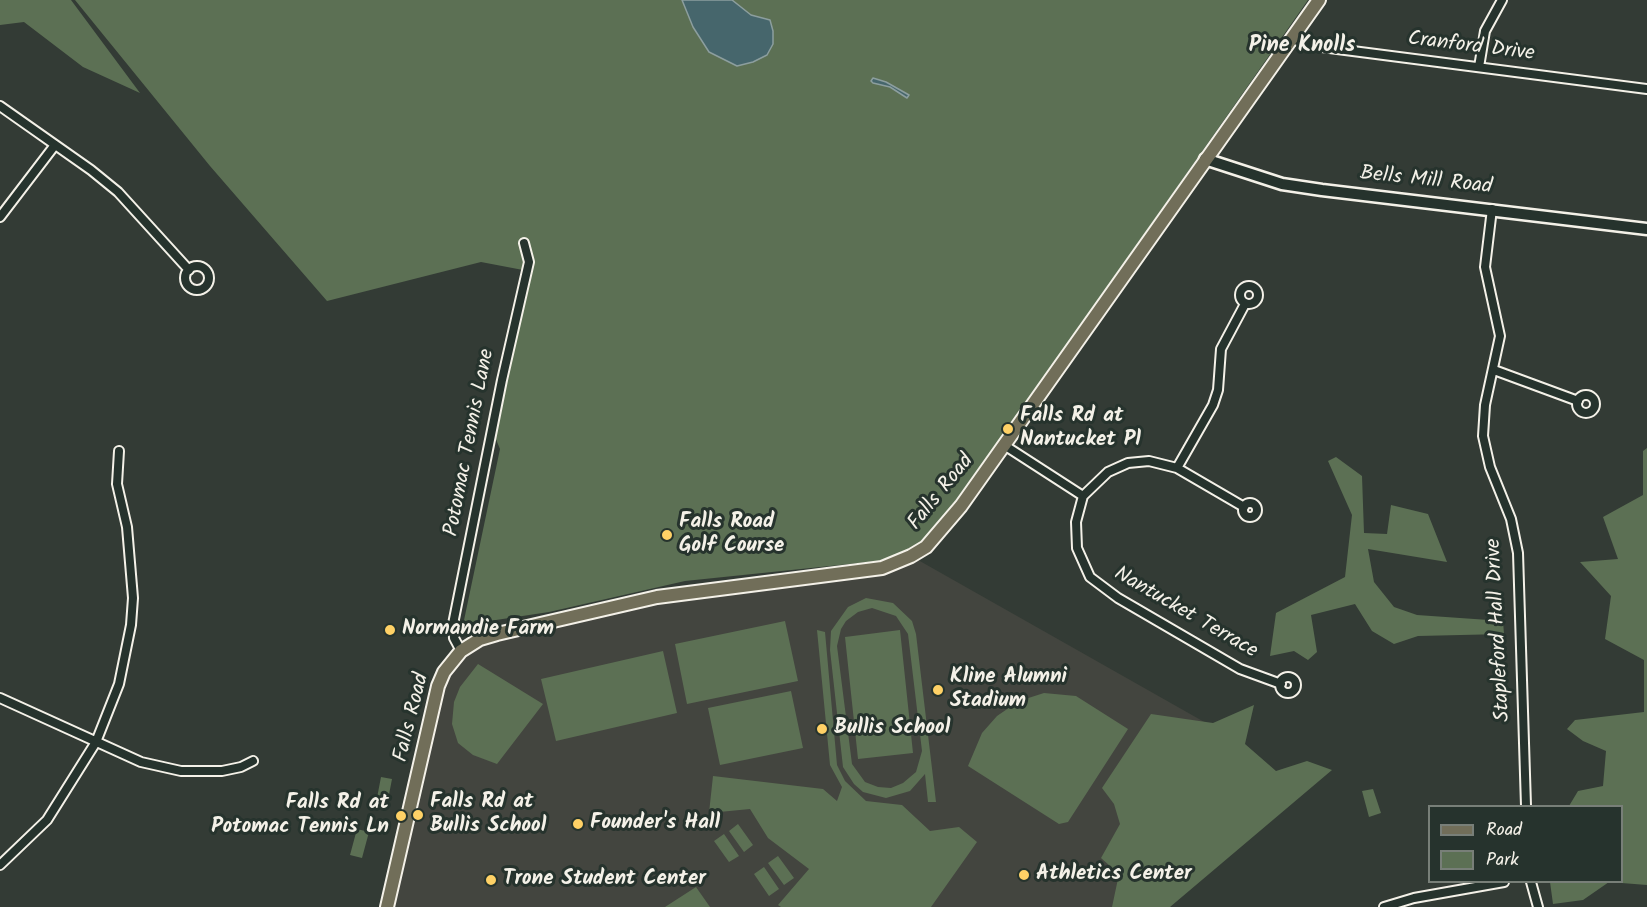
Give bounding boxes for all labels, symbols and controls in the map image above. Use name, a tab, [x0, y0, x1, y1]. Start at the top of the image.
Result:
street label: Cranford Drive	[1406, 28, 1536, 68]
district label: Pine Knolls	[1249, 34, 1355, 60]
street label: Bells Mill Road	[1359, 163, 1493, 201]
street label: Potomac Tennis Lane	[440, 347, 502, 539]
place label: Falls Rd at Nantucket Pl	[1020, 404, 1141, 454]
marker: Falls Rd at Nantucket Pl	[1001, 422, 1015, 436]
street label: Falls Road	[904, 450, 980, 536]
place label: Falls Road Golf Course	[679, 510, 784, 560]
marker: Falls Road Golf Course	[660, 528, 674, 542]
street label: Stapleford Hall Drive	[1483, 538, 1517, 722]
street label: Nantucket Terrace	[1109, 563, 1261, 665]
place label: Normandie Farm	[402, 617, 554, 643]
marker: Normandie Farm	[383, 623, 397, 637]
place label: Kline Alumni Stadium	[950, 665, 1067, 715]
street label: Falls Road	[390, 671, 436, 765]
marker: Kline Alumni Stadium	[931, 683, 945, 697]
place label: Bullis School	[834, 716, 950, 742]
marker: Bullis School	[815, 722, 829, 736]
place label: Falls Rd at Bullis School	[430, 790, 546, 840]
place label: Falls Rd at Potomac Tennis Ln	[211, 791, 389, 841]
legend	[1428, 805, 1623, 883]
marker: Falls Rd at Bullis School	[411, 808, 425, 822]
marker: Falls Rd at Potomac Tennis Ln	[394, 809, 408, 823]
place label: Founder's Hall	[590, 811, 720, 837]
text: Road	[1486, 816, 1522, 845]
marker: Founder's Hall	[571, 817, 585, 831]
text: Park	[1486, 846, 1519, 875]
place label: Athletics Center	[1036, 862, 1192, 888]
place label: Trone Student Center	[503, 867, 706, 893]
marker: Athletics Center	[1017, 868, 1031, 882]
marker: Trone Student Center	[484, 873, 498, 887]

